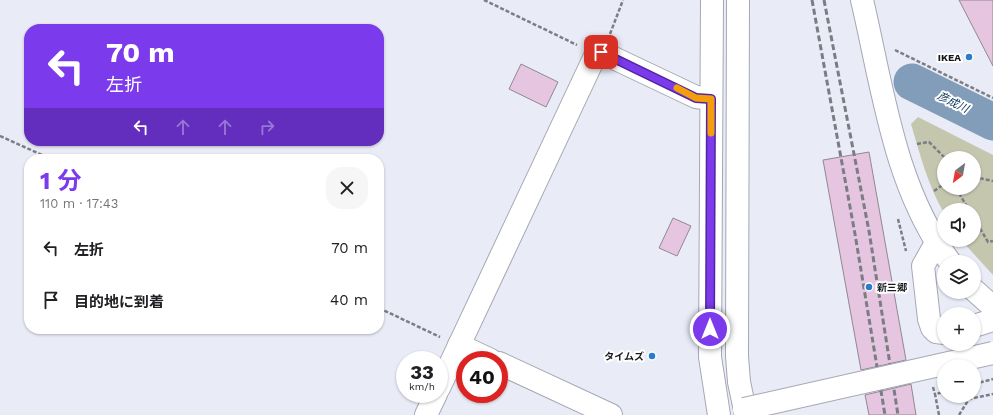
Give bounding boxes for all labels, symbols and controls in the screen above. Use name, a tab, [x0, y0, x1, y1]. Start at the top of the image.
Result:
pin	[584, 35, 618, 69]
text: 70 m	[106, 36, 175, 69]
icon: left	[40, 40, 92, 92]
icon: arrive	[590, 41, 612, 63]
place label: IKEA	[938, 52, 961, 63]
marker: IKEA	[964, 52, 974, 62]
text: 左折	[106, 74, 142, 95]
water label: 彦成川	[935, 89, 971, 116]
icon: left	[130, 116, 152, 138]
icon: ahead	[172, 116, 194, 138]
icon: ahead	[214, 116, 236, 138]
icon: right	[256, 116, 278, 138]
north arrow	[937, 151, 981, 195]
map controls	[937, 151, 981, 403]
text: 1 分	[40, 167, 81, 195]
button: close	[326, 167, 368, 209]
text: 110 m · 17:43	[40, 196, 118, 211]
button: sound	[937, 203, 981, 247]
icon: left	[40, 237, 62, 259]
text: 70 m	[331, 239, 368, 257]
text: 左折	[74, 241, 104, 259]
button: layers	[937, 255, 981, 299]
marker: 新三郷	[864, 282, 874, 292]
place label: 新三郷	[877, 282, 908, 293]
icon: arrive	[40, 289, 62, 311]
text: 40 m	[330, 291, 368, 309]
text: 目的地に到着	[74, 293, 164, 311]
button: +	[937, 307, 981, 351]
position arrow	[689, 308, 731, 350]
speed limit sign: 40	[456, 351, 508, 403]
place label: タイムズ	[604, 351, 644, 362]
marker: タイムズ	[647, 351, 657, 361]
button: −	[937, 359, 981, 403]
text: 33	[410, 360, 434, 384]
text: km/h	[409, 381, 435, 392]

